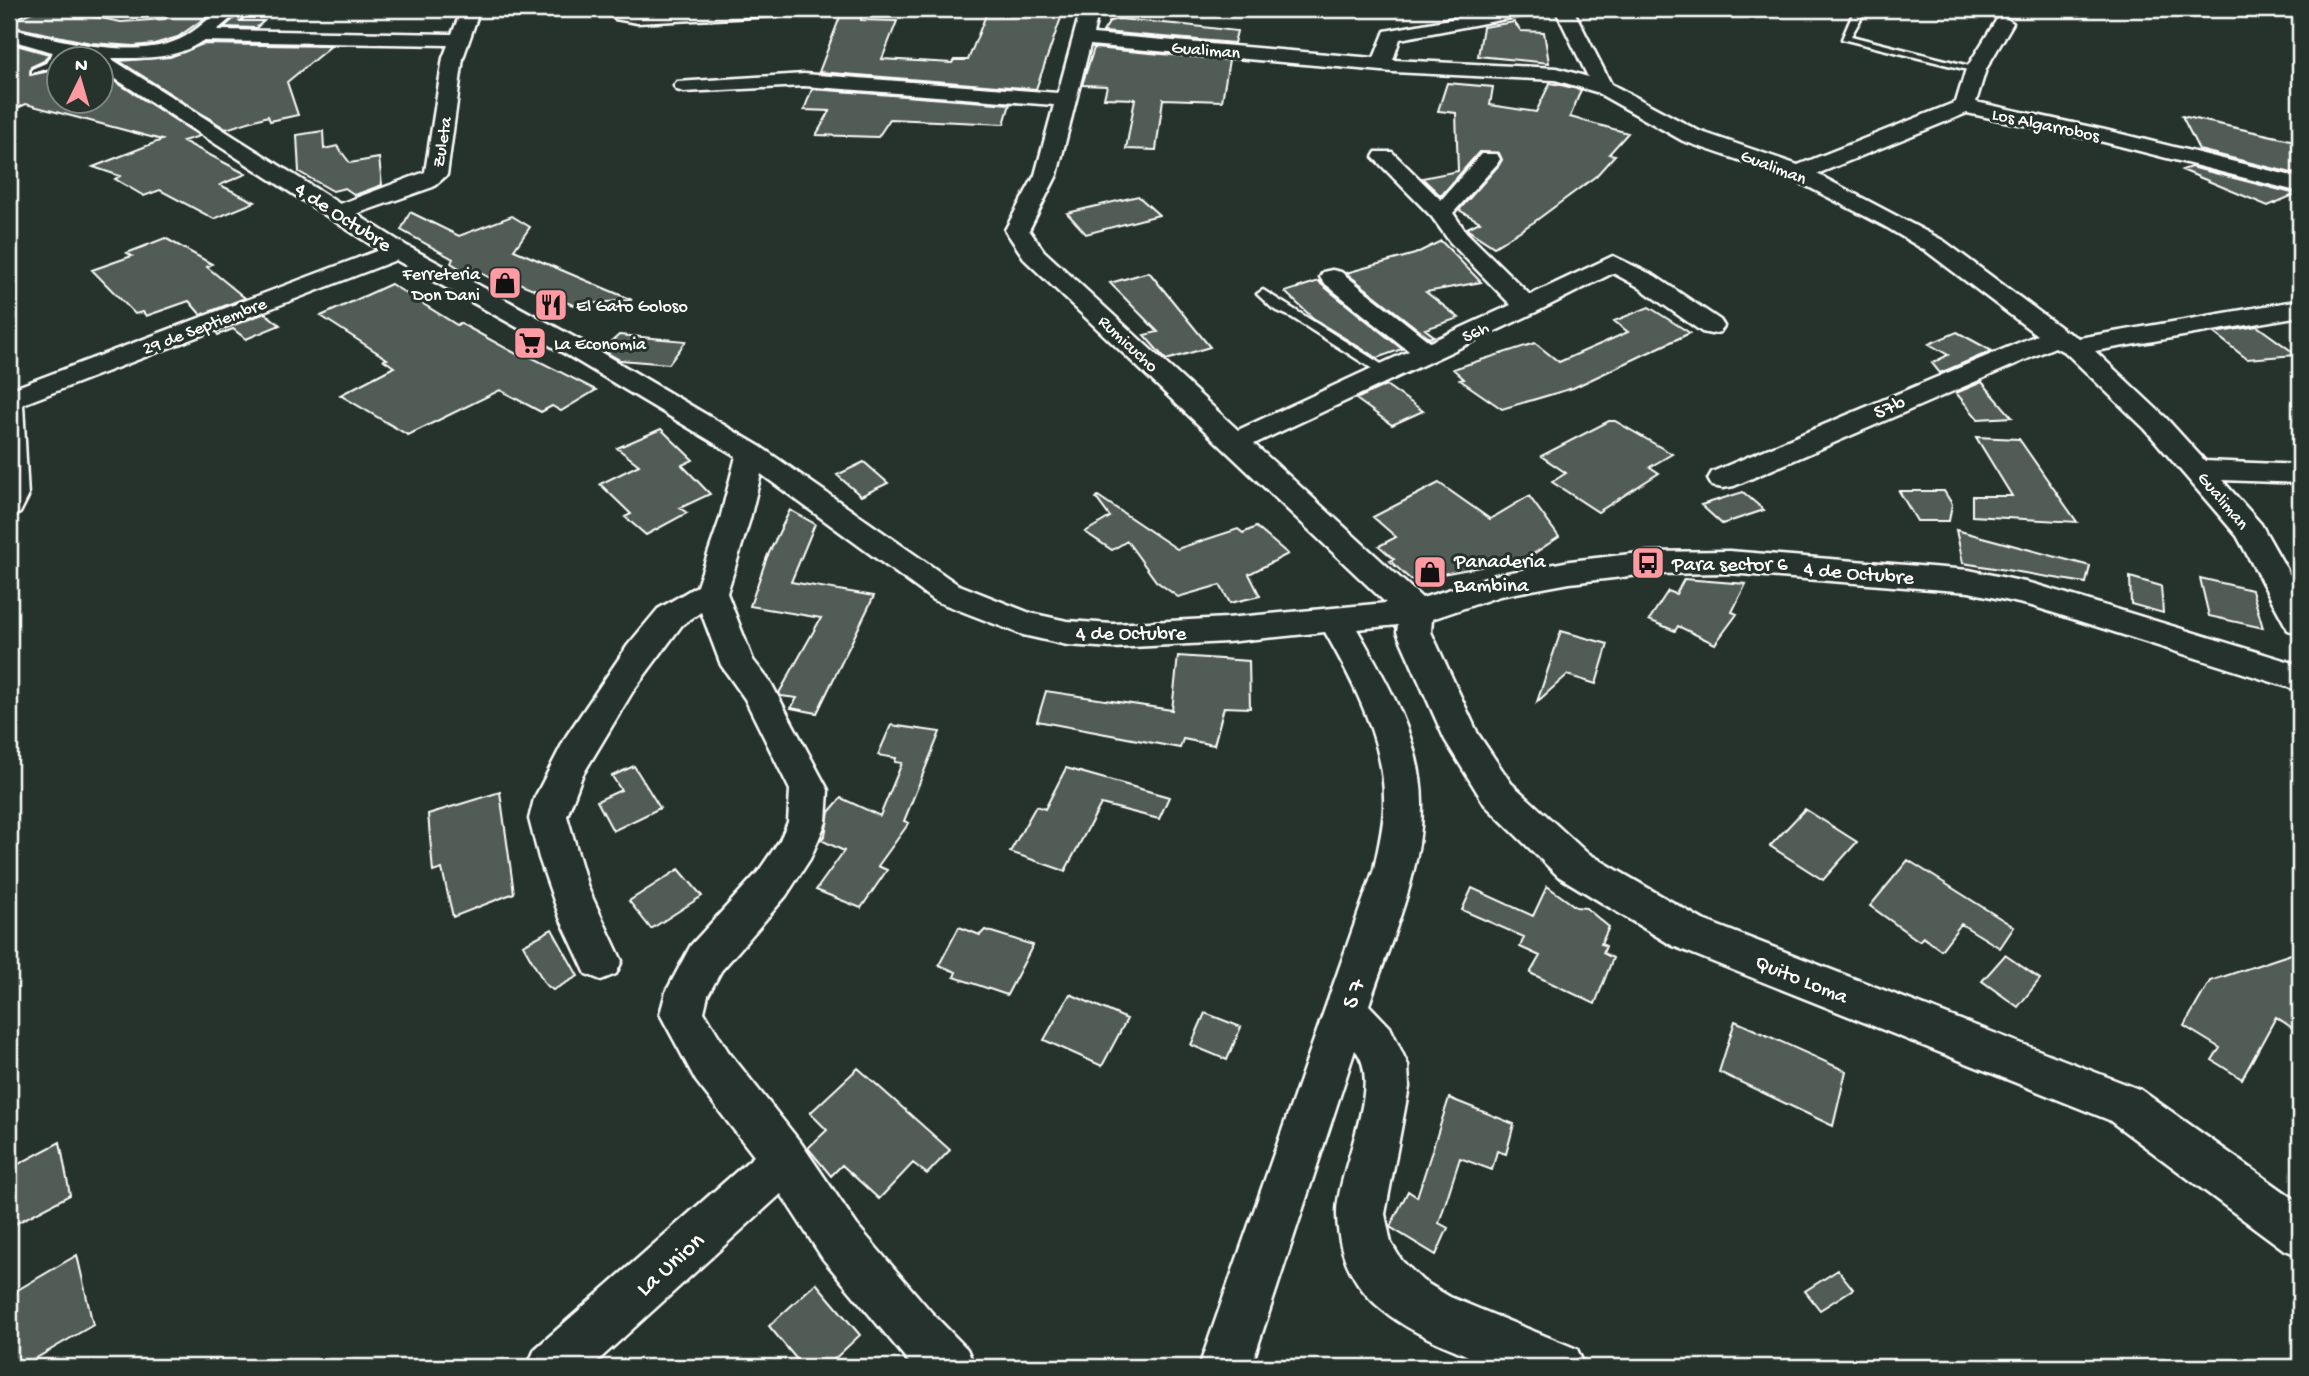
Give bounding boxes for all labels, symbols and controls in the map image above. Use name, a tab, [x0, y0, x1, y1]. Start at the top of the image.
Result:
street label: Gualiman	[1170, 38, 1241, 65]
north arrow	[46, 46, 116, 116]
text: N	[74, 55, 88, 79]
street label: Los Algarrobos	[1990, 105, 2102, 148]
street label: Zuleta	[429, 115, 458, 169]
street label: Gualiman	[1737, 146, 1809, 191]
street label: 4 de Octubre	[289, 178, 396, 260]
shop icon: Ferreteria Don Dani	[486, 264, 524, 302]
place label: Ferreteria Don Dani	[402, 265, 481, 307]
restaurant icon: El Gato Goloso	[532, 286, 570, 324]
street label: 29 de Septiembre	[140, 294, 271, 361]
place label: El Gato Goloso	[576, 297, 688, 318]
street label: Rumicucho	[1093, 312, 1162, 378]
street label: S6h	[1459, 318, 1493, 349]
supermarket icon: La Economia	[511, 324, 549, 362]
place label: La Economia	[554, 335, 647, 356]
street label: S7b	[1871, 392, 1910, 427]
street label: Gualiman	[2192, 468, 2253, 535]
bus stop icon: Para sector 6	[1629, 544, 1667, 582]
place label: Panaderia Bambina	[1453, 551, 1547, 600]
shop icon: Panaderia Bambina	[1411, 553, 1449, 591]
place label: Para sector 6	[1671, 554, 1788, 579]
street label: 4 de Octubre	[1803, 558, 1916, 593]
street label: 4 de Octubre	[1076, 623, 1187, 648]
street label: Quito Loma	[1751, 951, 1852, 1012]
street label: S 7	[1337, 975, 1374, 1013]
street label: La Union	[631, 1227, 712, 1304]

